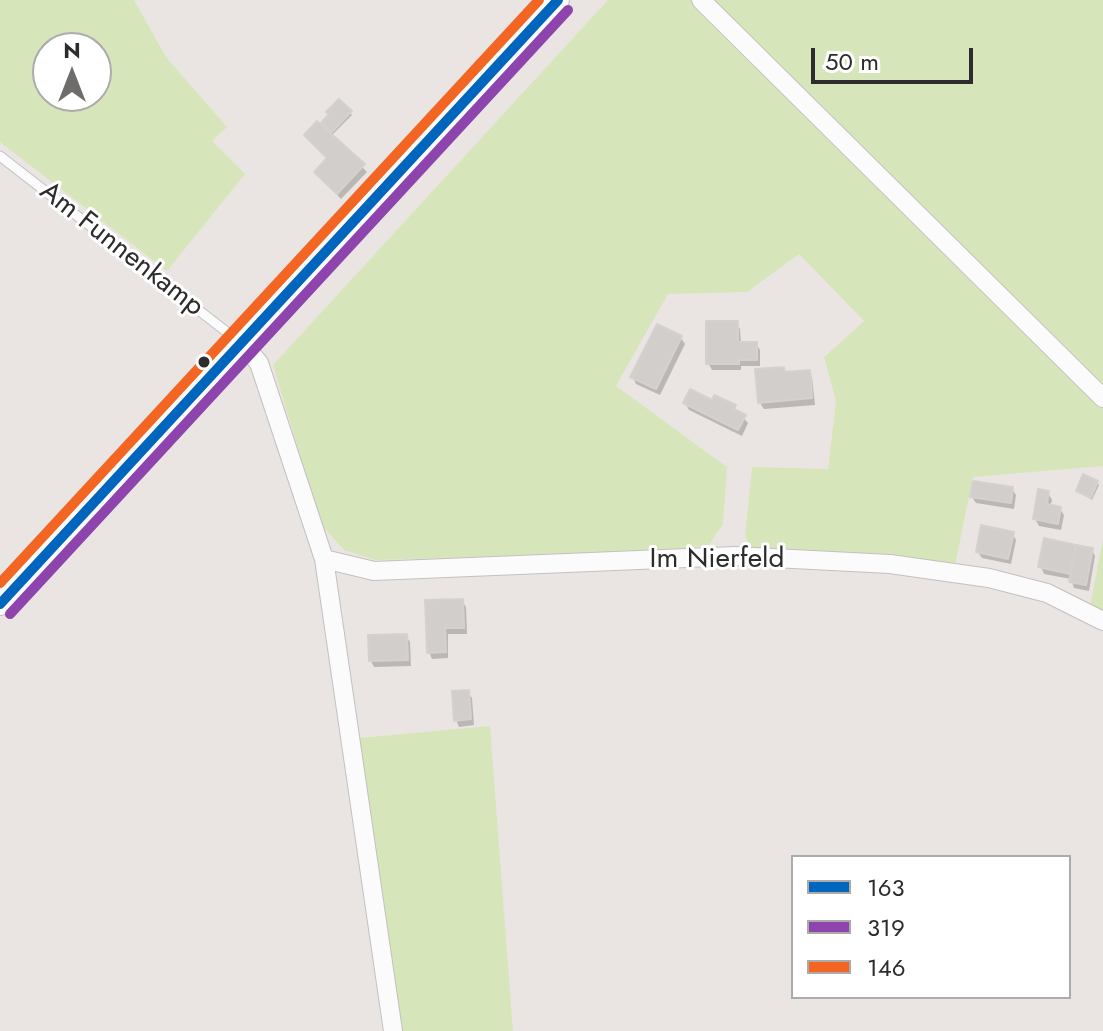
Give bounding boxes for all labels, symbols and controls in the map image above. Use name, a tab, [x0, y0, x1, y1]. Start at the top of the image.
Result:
north arrow	[32, 32, 112, 112]
scale bar	[815, 32, 977, 82]
text: N	[63, 34, 81, 66]
text: 50 m	[825, 44, 879, 79]
street label: Am Funnenkamp	[32, 176, 210, 324]
unlabelled marker	[196, 354, 212, 370]
street label: Im Nierfeld	[650, 543, 784, 577]
legend	[791, 855, 1071, 999]
text: 163	[867, 870, 905, 905]
text: 319	[867, 910, 905, 945]
text: 146	[867, 950, 906, 985]

